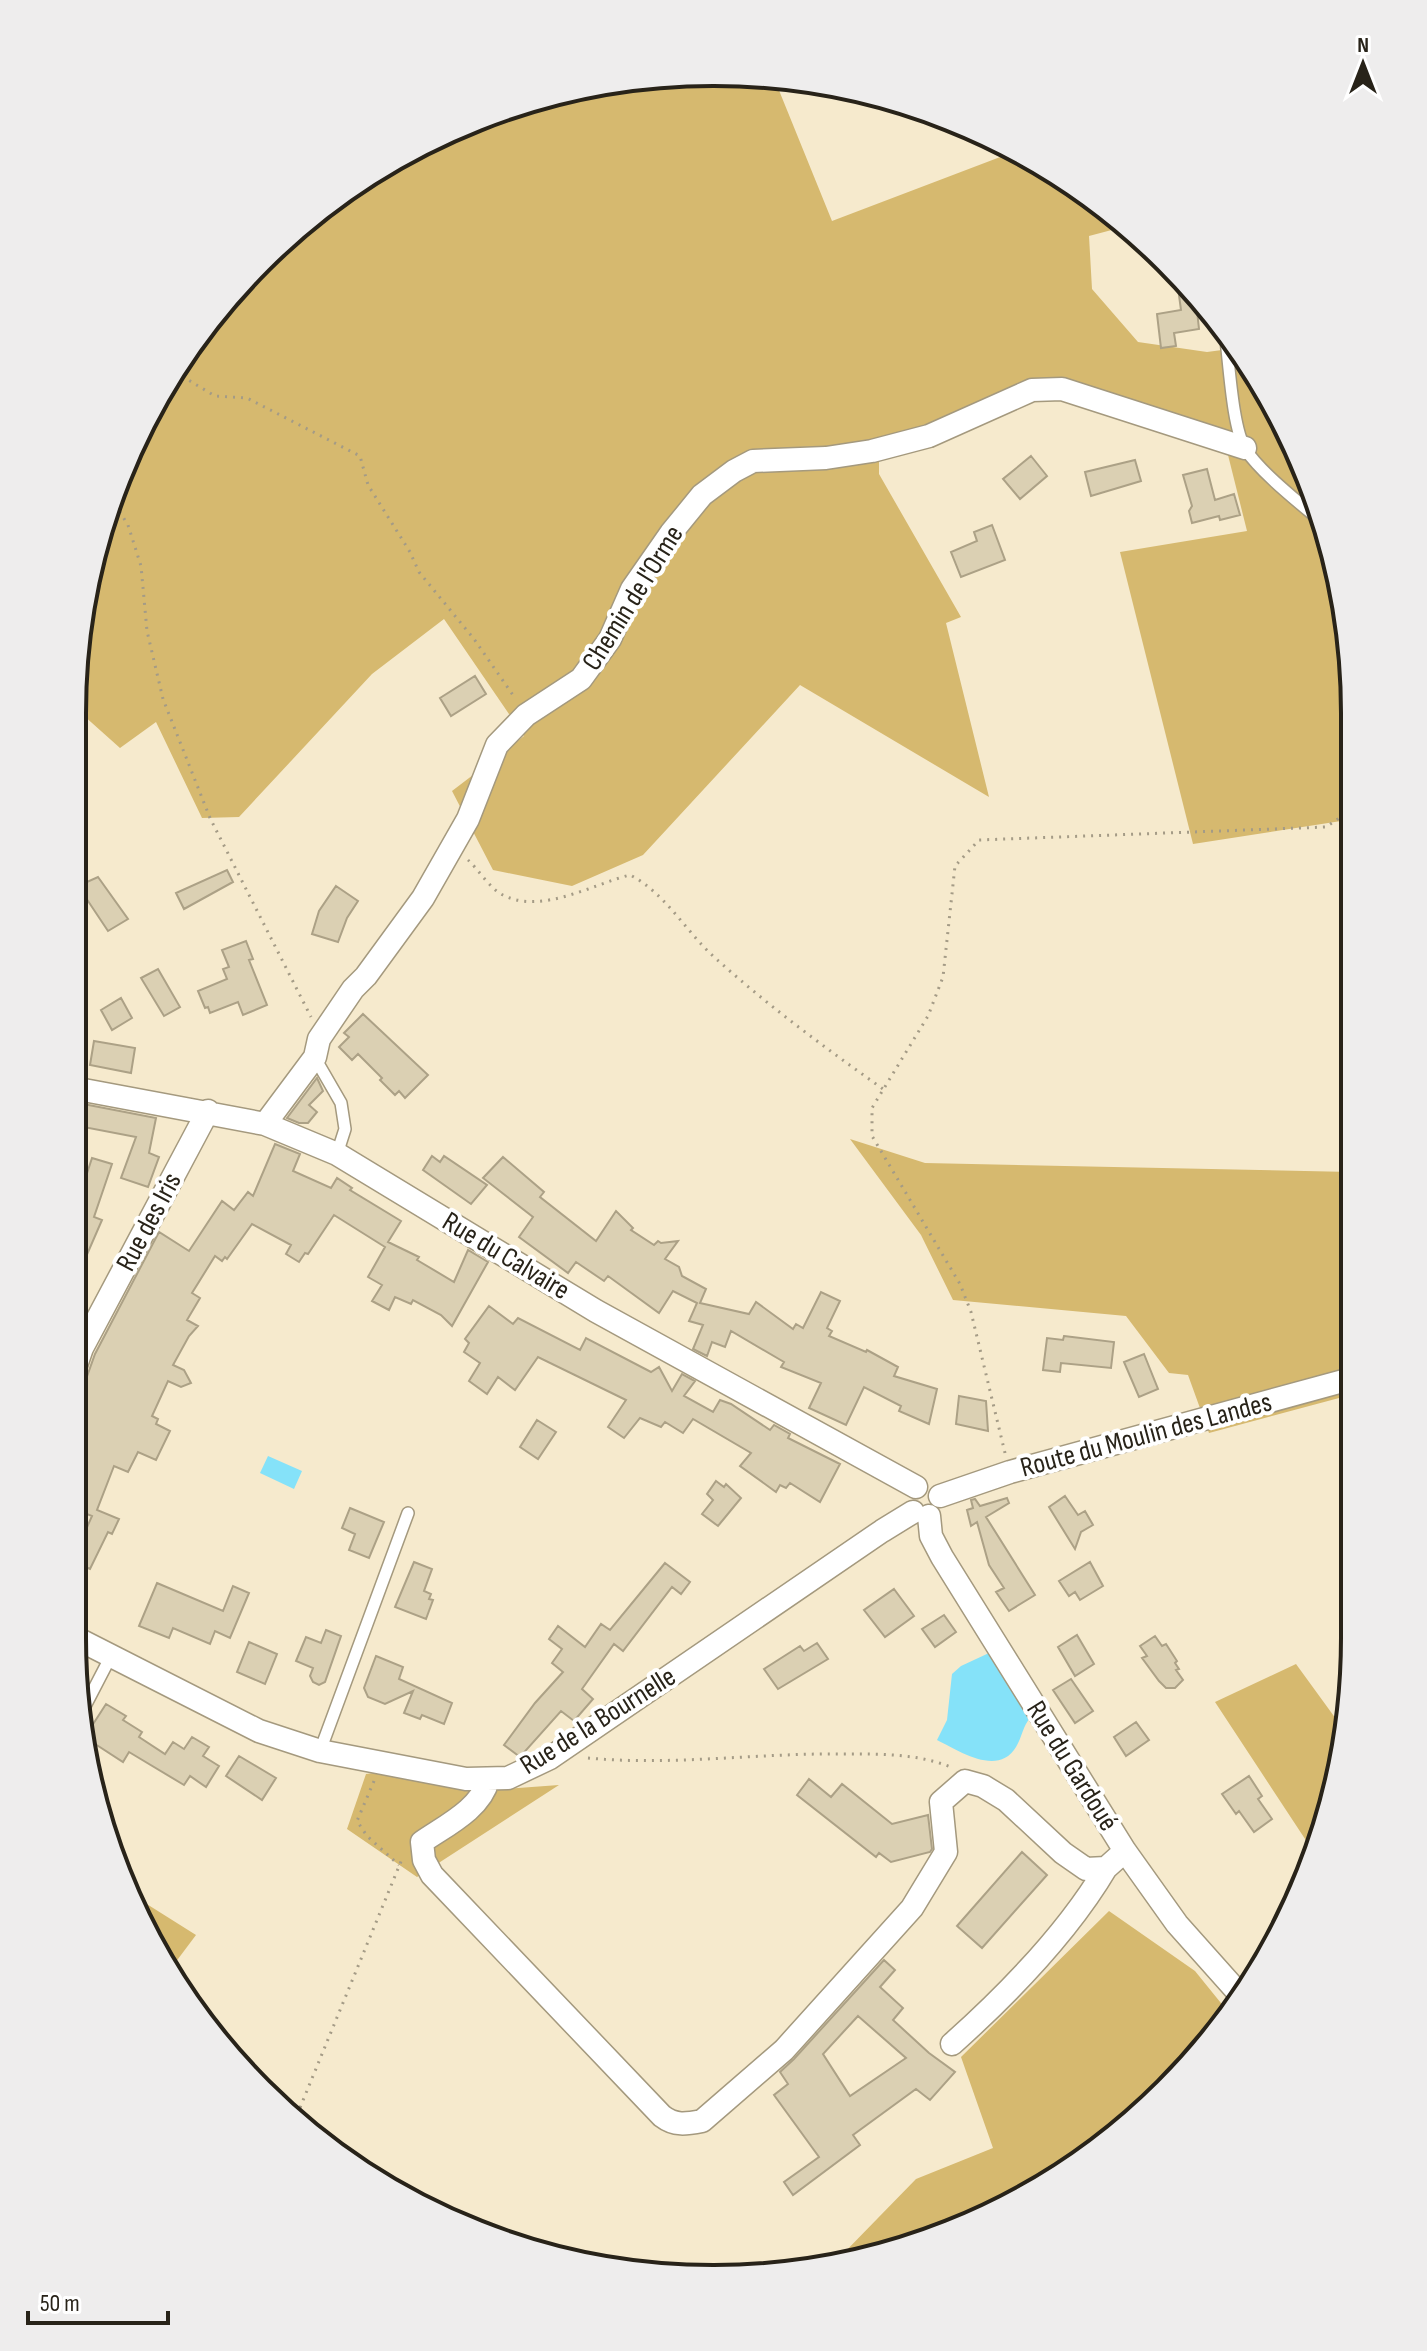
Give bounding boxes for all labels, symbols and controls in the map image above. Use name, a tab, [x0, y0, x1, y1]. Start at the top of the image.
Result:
north arrow	[1323, 24, 1403, 104]
text: N	[1357, 32, 1369, 59]
street label: Chemin de l'Orme	[575, 519, 691, 677]
street label: Rue des Iris	[109, 1167, 189, 1277]
street label: Rue du Calvaire	[436, 1205, 576, 1307]
street label: Route du Moulin des Landes	[1017, 1386, 1275, 1484]
street label: Rue de la Bournelle	[514, 1660, 682, 1782]
street label: Rue du Gardoué	[1019, 1695, 1125, 1837]
scale bar	[28, 2275, 168, 2325]
text: 50 m	[40, 2289, 80, 2318]

